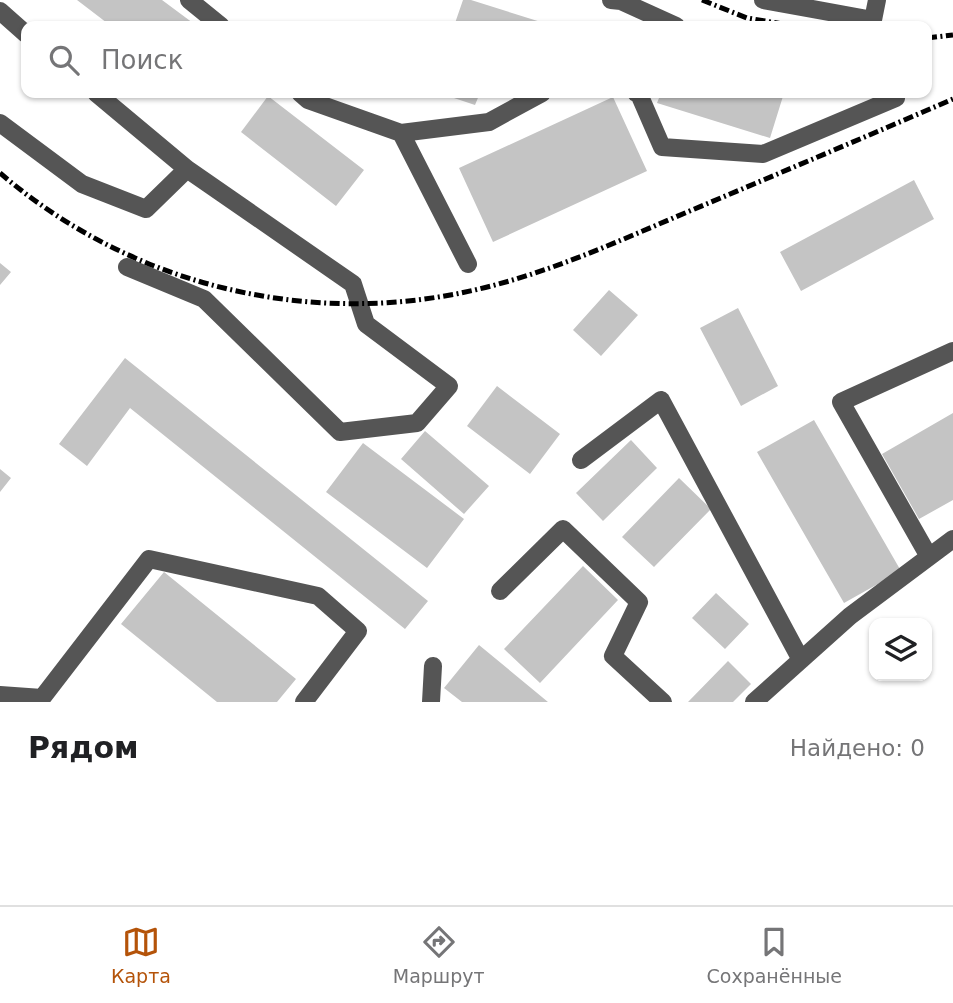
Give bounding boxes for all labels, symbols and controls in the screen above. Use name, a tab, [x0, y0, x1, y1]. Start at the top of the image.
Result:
search box	[21, 21, 932, 98]
icon: search	[45, 41, 83, 79]
text: Поиск	[101, 45, 183, 75]
map controls	[869, 618, 932, 681]
button: layers	[869, 618, 932, 681]
text: Рядом	[28, 730, 139, 765]
text: Найдено: 0	[790, 735, 925, 761]
tab: Карта	[111, 923, 171, 987]
tab: Маршрут	[393, 923, 485, 987]
tab: Сохранённые	[707, 923, 842, 987]

